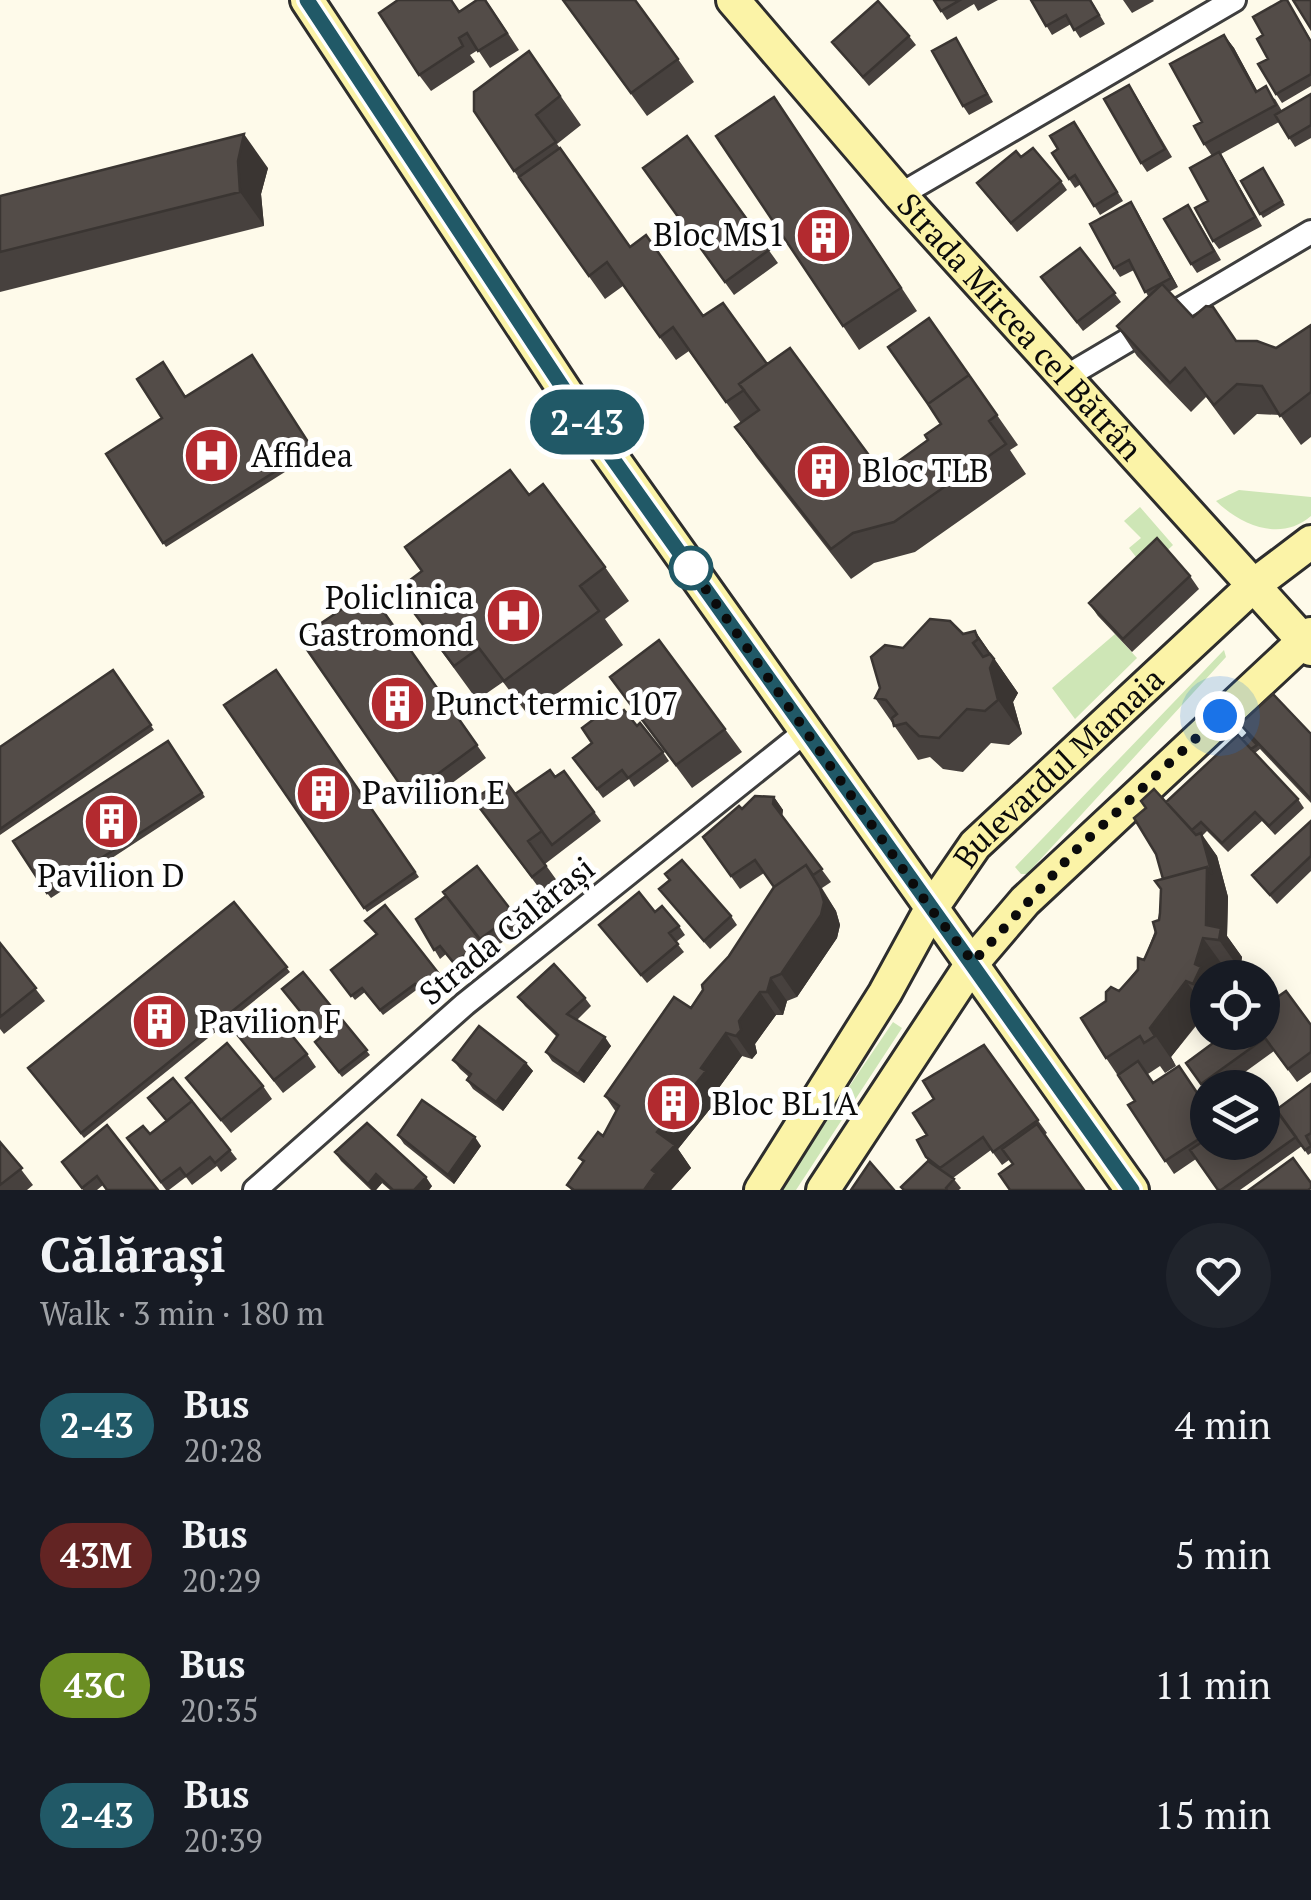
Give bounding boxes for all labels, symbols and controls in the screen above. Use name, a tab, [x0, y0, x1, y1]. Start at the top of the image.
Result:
street label: Strada Mircea cel Bătrân	[889, 184, 1152, 469]
building icon: Bloc MS1	[794, 205, 854, 265]
place label: Bloc MS1	[653, 213, 785, 255]
line badge: 2-43	[517, 390, 657, 454]
text: 2-43	[550, 399, 624, 445]
hospital icon: Affidea	[182, 426, 242, 486]
place label: Affidea	[251, 434, 353, 476]
building icon: Bloc TLB	[793, 441, 853, 501]
place label: Bloc TLB	[862, 449, 989, 491]
unlabelled marker	[670, 547, 712, 589]
place label: Policlinica Gastromond	[298, 576, 474, 655]
hospital icon: Policlinica Gastromond	[483, 586, 543, 646]
street label: Bulevardul Mamaia	[943, 658, 1172, 876]
building icon: Punct termic 107	[367, 674, 427, 734]
place label: Punct termic 107	[436, 682, 678, 724]
your location	[1195, 691, 1245, 741]
building icon: Pavilion E	[293, 763, 353, 823]
place label: Pavilion E	[362, 771, 505, 813]
building icon: Pavilion D	[81, 792, 141, 852]
street label: Strada Călărași	[410, 847, 603, 1014]
place label: Pavilion D	[37, 854, 185, 896]
map controls	[1190, 960, 1280, 1160]
button: locate	[1190, 960, 1280, 1050]
building icon: Pavilion F	[130, 992, 190, 1052]
place label: Pavilion F	[199, 1000, 341, 1042]
button: layers	[1190, 1070, 1280, 1160]
building icon: Bloc BL1A	[643, 1074, 703, 1134]
place label: Bloc BL1A	[712, 1082, 858, 1124]
text: Călărași	[40, 1222, 226, 1286]
button: heart	[1166, 1223, 1271, 1328]
text: Walk · 3 min · 180 m	[40, 1292, 324, 1334]
text: Bus	[184, 1379, 249, 1429]
text: 4 min	[1175, 1400, 1271, 1450]
text: 2-43	[60, 1402, 134, 1448]
text: 20:28	[184, 1429, 263, 1471]
text: Bus	[182, 1509, 248, 1559]
text: 5 min	[1175, 1530, 1271, 1580]
text: 43M	[60, 1532, 132, 1578]
text: 20:29	[182, 1559, 261, 1601]
text: Bus	[180, 1639, 245, 1689]
text: 11 min	[1154, 1660, 1271, 1710]
text: 43C	[64, 1662, 126, 1708]
text: 20:35	[180, 1689, 259, 1731]
text: Bus	[184, 1769, 249, 1819]
text: 15 min	[1154, 1790, 1271, 1840]
text: 2-43	[60, 1792, 134, 1838]
text: 20:39	[184, 1819, 263, 1861]

